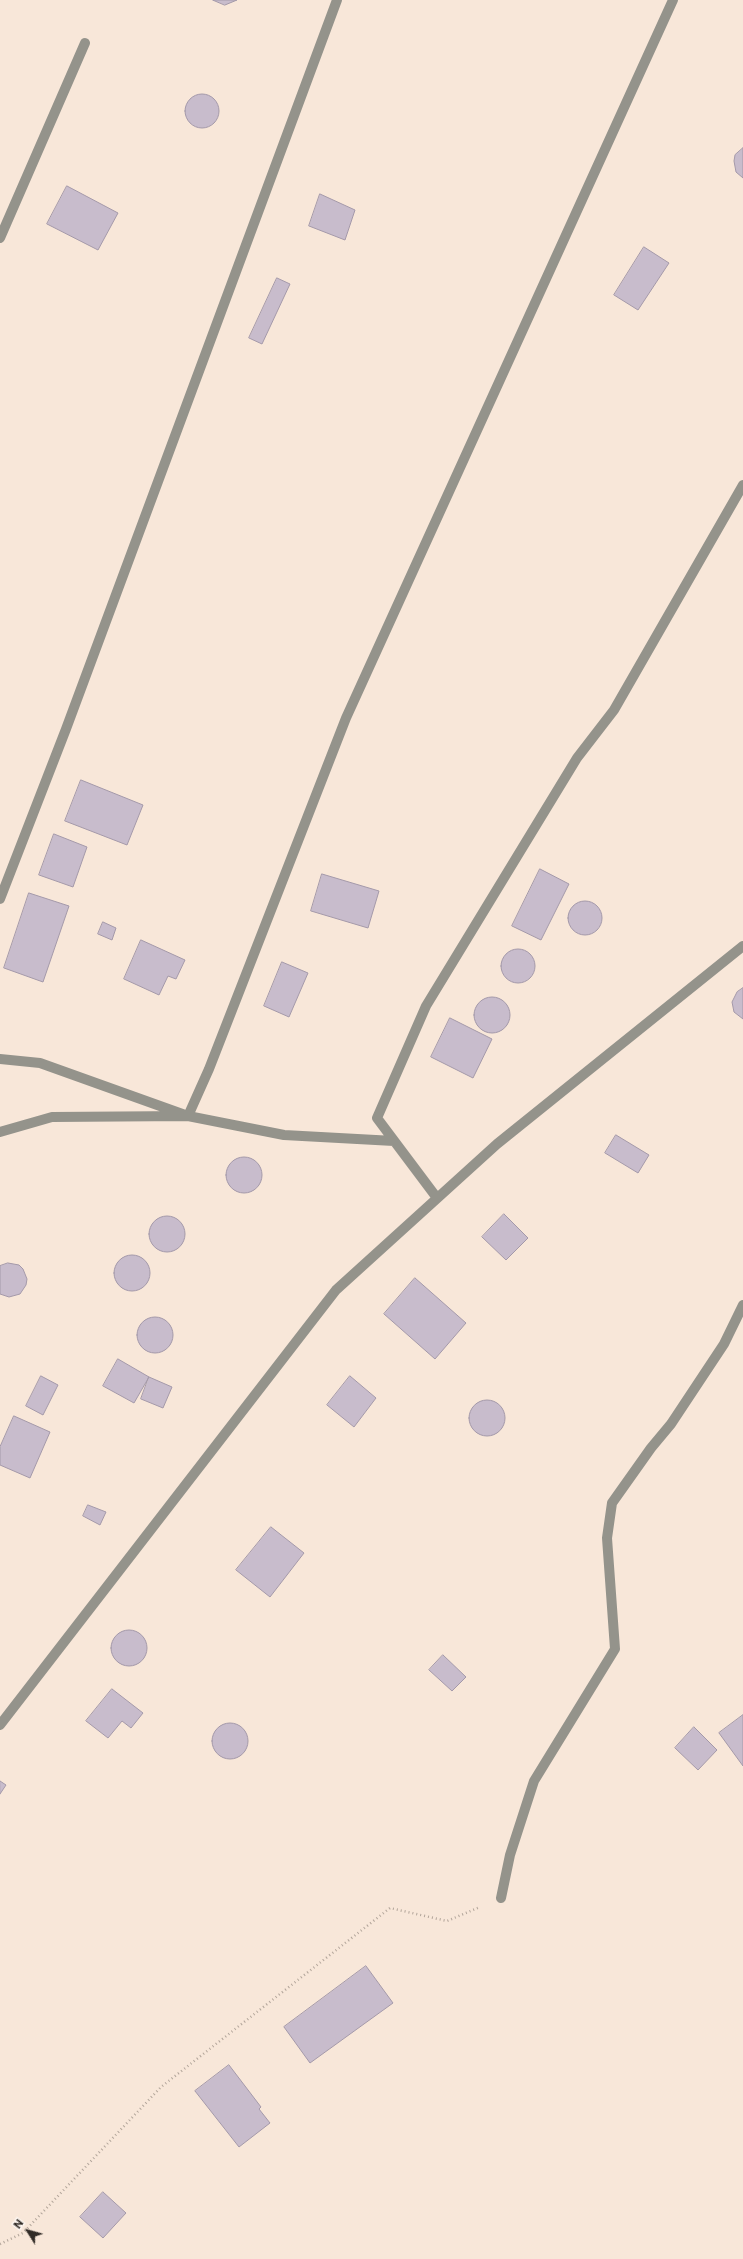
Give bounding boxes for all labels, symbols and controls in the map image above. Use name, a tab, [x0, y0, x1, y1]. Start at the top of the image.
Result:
north arrow	[8, 2211, 48, 2251]
text: N	[10, 2216, 26, 2231]

